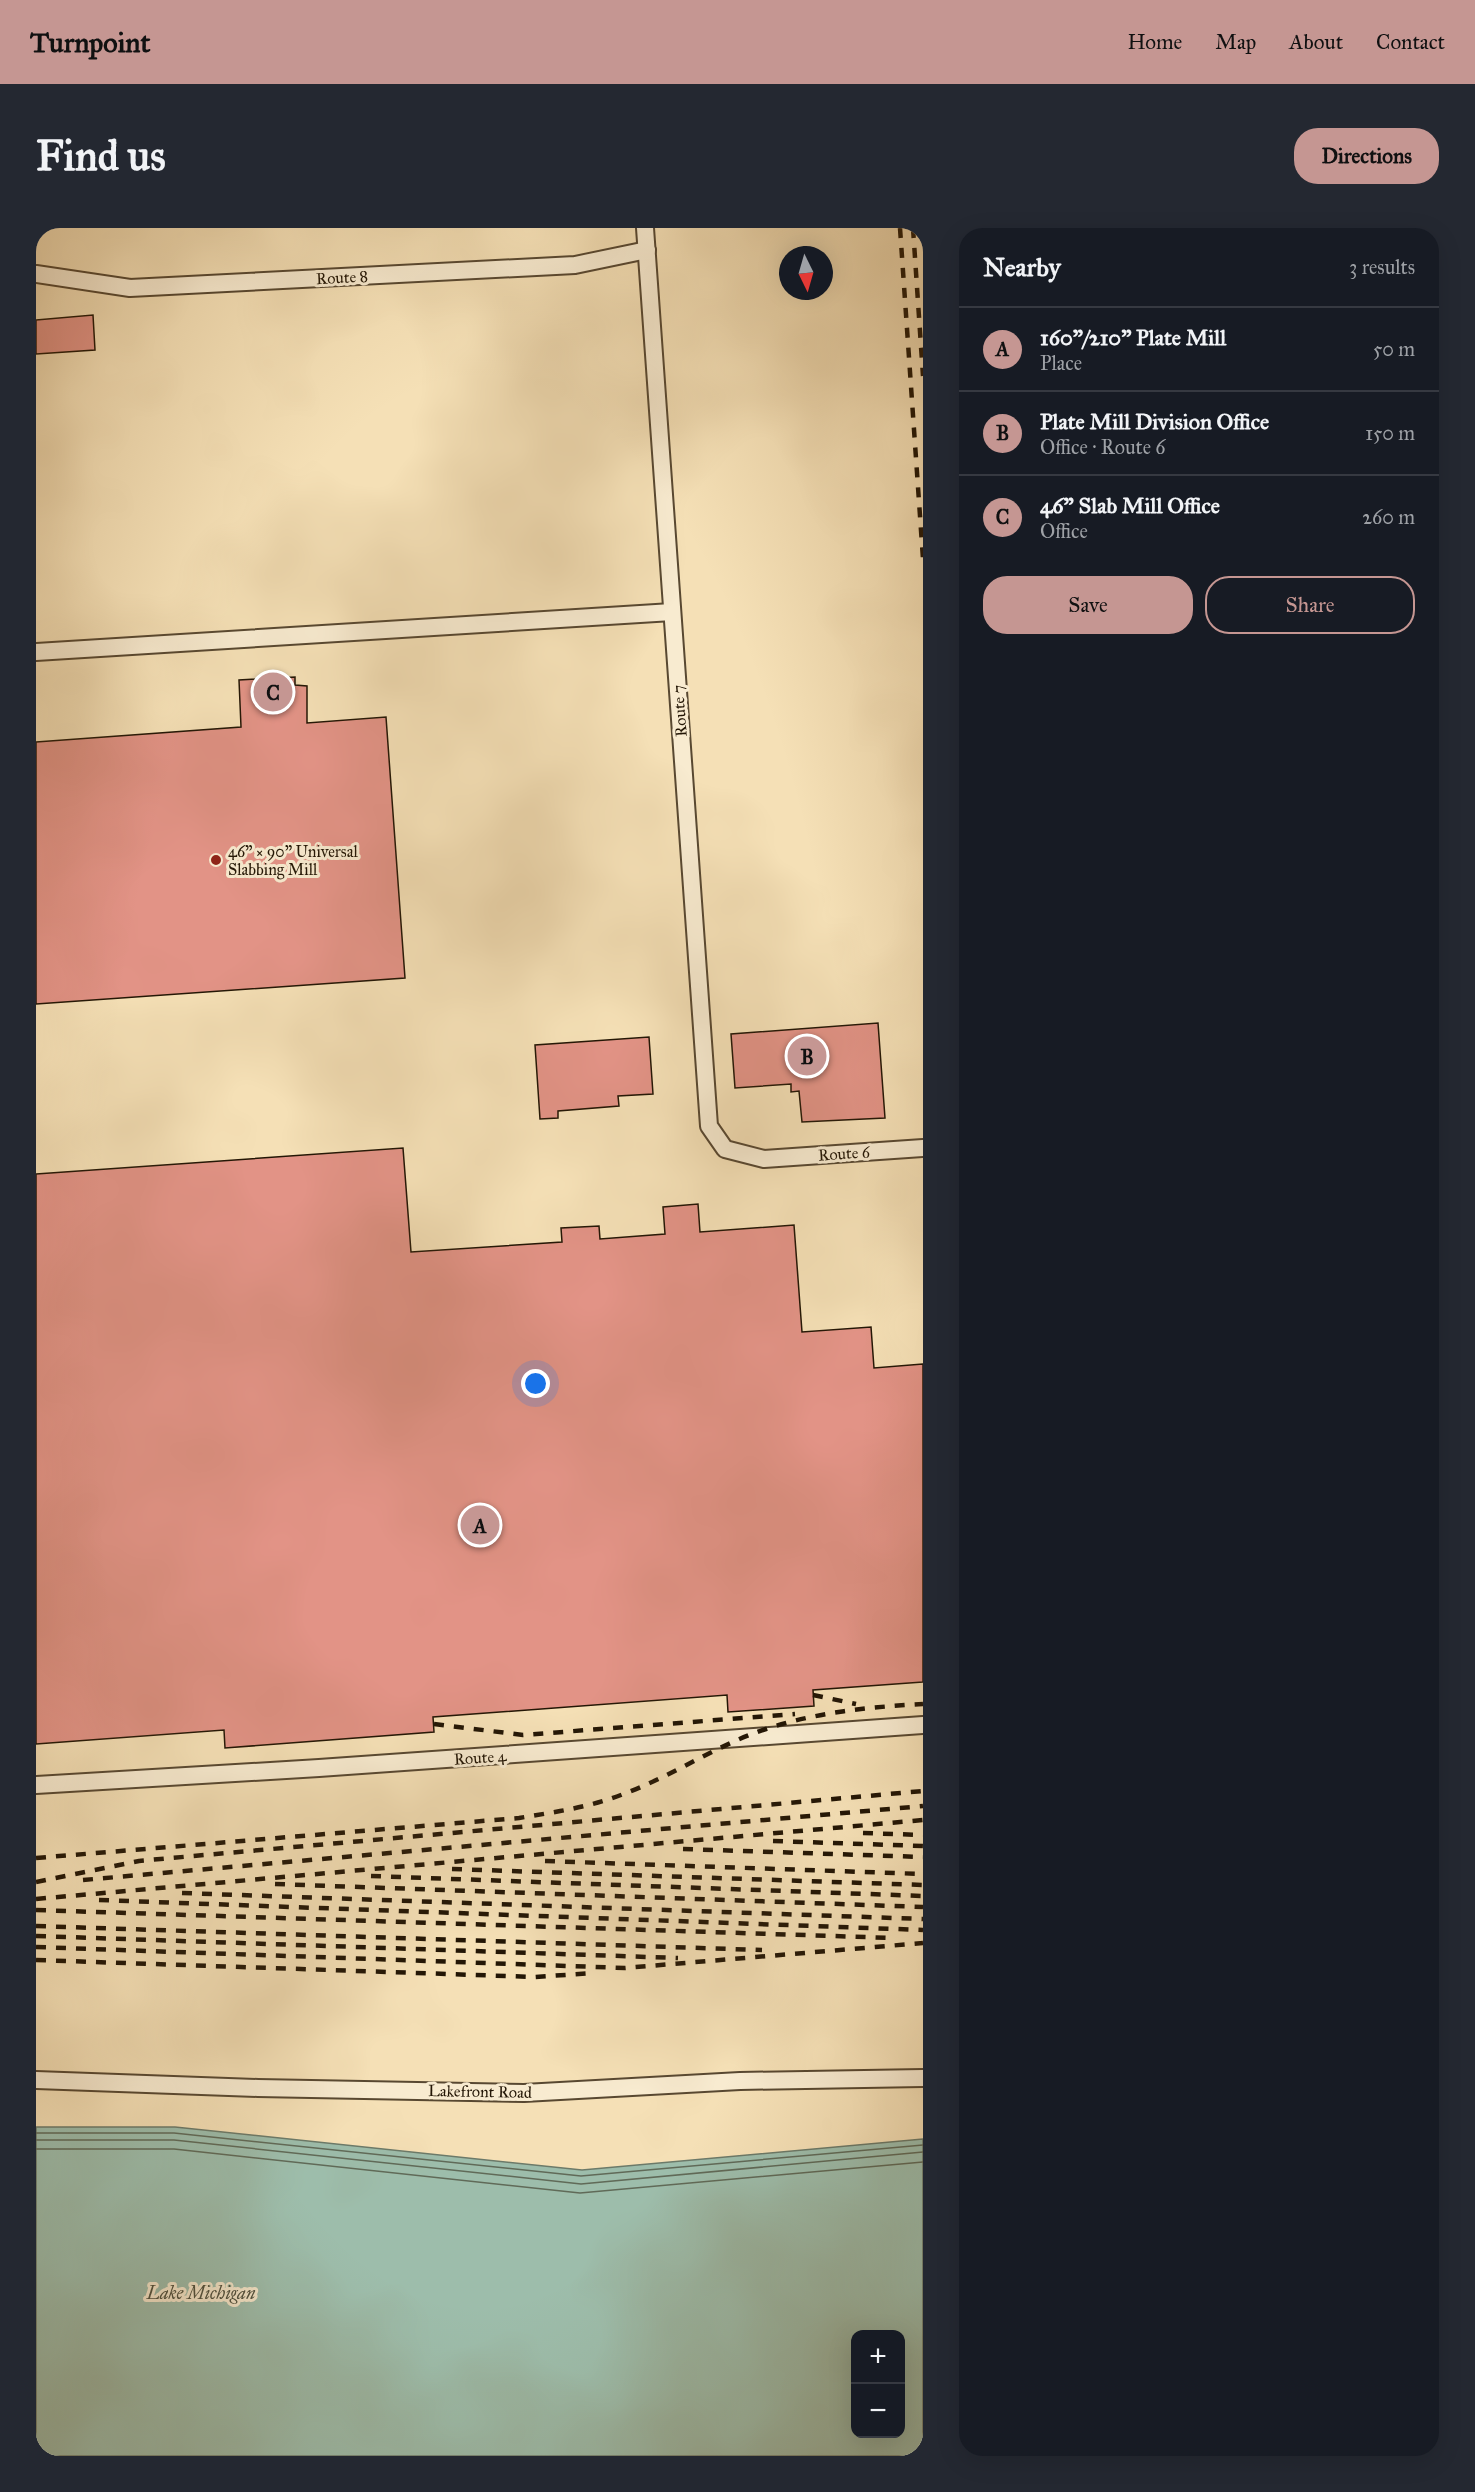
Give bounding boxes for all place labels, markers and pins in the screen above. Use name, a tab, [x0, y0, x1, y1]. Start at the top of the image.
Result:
pin: C	[254, 670, 292, 714]
place label: 46" × 90" Universal Slabbing Mill	[228, 842, 358, 880]
marker: 46" × 90" Universal Slabbing Mill	[209, 853, 223, 867]
pin: B	[788, 1034, 826, 1078]
pin: A	[460, 1502, 500, 1548]

